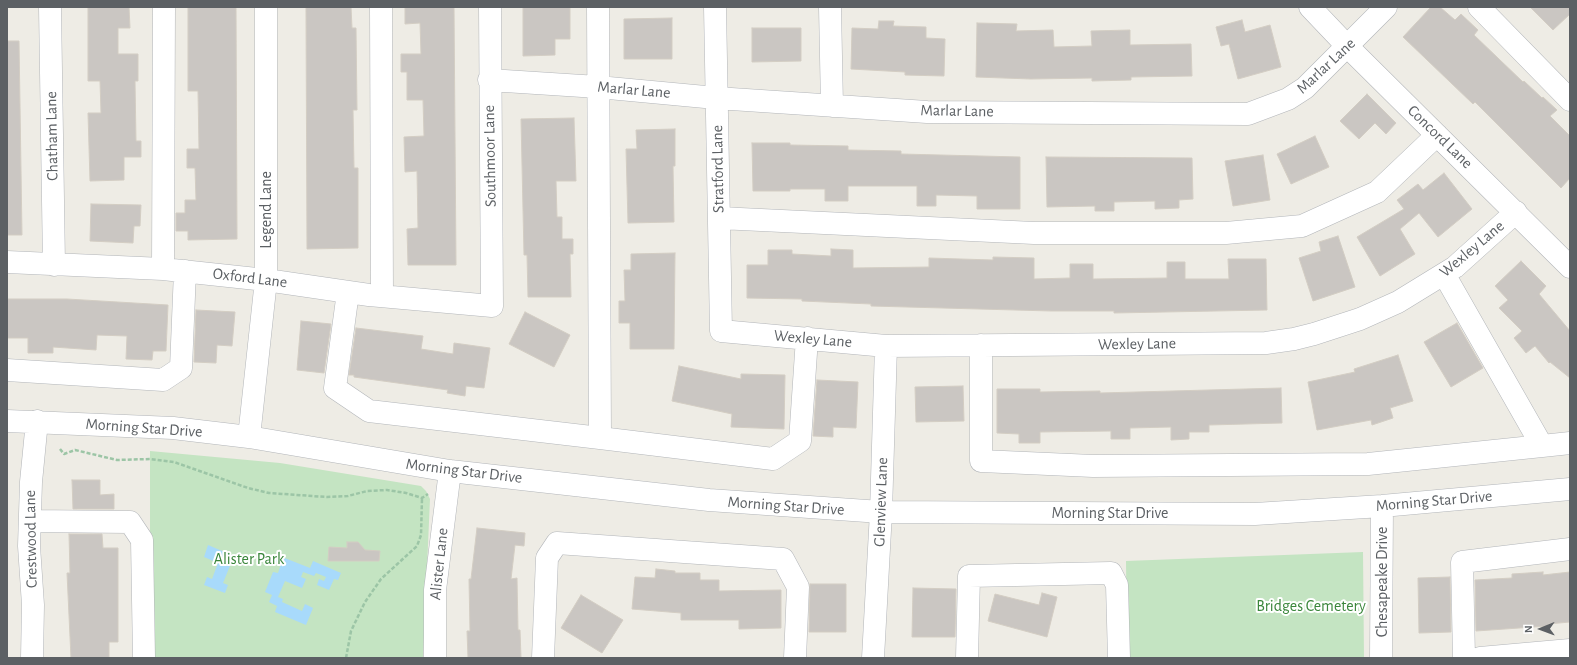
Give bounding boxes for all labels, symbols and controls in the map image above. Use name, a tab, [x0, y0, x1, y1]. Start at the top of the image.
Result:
street label: Marlar Lane	[1293, 34, 1359, 98]
street label: Marlar Lane	[597, 77, 671, 103]
street label: Chatham Lane	[42, 91, 62, 181]
street label: Marlar Lane	[920, 101, 994, 121]
street label: Concord Lane	[1403, 101, 1477, 173]
street label: Southmoor Lane	[480, 105, 500, 207]
street label: Stratford Lane	[708, 125, 728, 213]
street label: Legend Lane	[256, 171, 276, 249]
street label: Wexley Lane	[1436, 217, 1508, 281]
street label: Oxford Lane	[212, 264, 288, 292]
street label: Wexley Lane	[773, 326, 853, 352]
street label: Wexley Lane	[1098, 334, 1176, 354]
street label: Morning Star Drive	[85, 414, 203, 442]
street label: Morning Star Drive	[405, 454, 523, 488]
street label: Glenview Lane	[870, 457, 892, 547]
street label: Morning Star Drive	[1375, 486, 1493, 516]
street label: Crestwood Lane	[21, 490, 41, 588]
street label: Morning Star Drive	[727, 492, 845, 520]
street label: Morning Star Drive	[1052, 503, 1168, 523]
street label: Alister Lane	[426, 527, 452, 601]
street label: Chesapeake Drive	[1372, 527, 1392, 637]
park label: Alister Park	[214, 549, 284, 569]
park label: Bridges Cemetery	[1256, 596, 1366, 616]
north arrow	[1521, 609, 1561, 649]
text: N	[1523, 625, 1534, 633]

